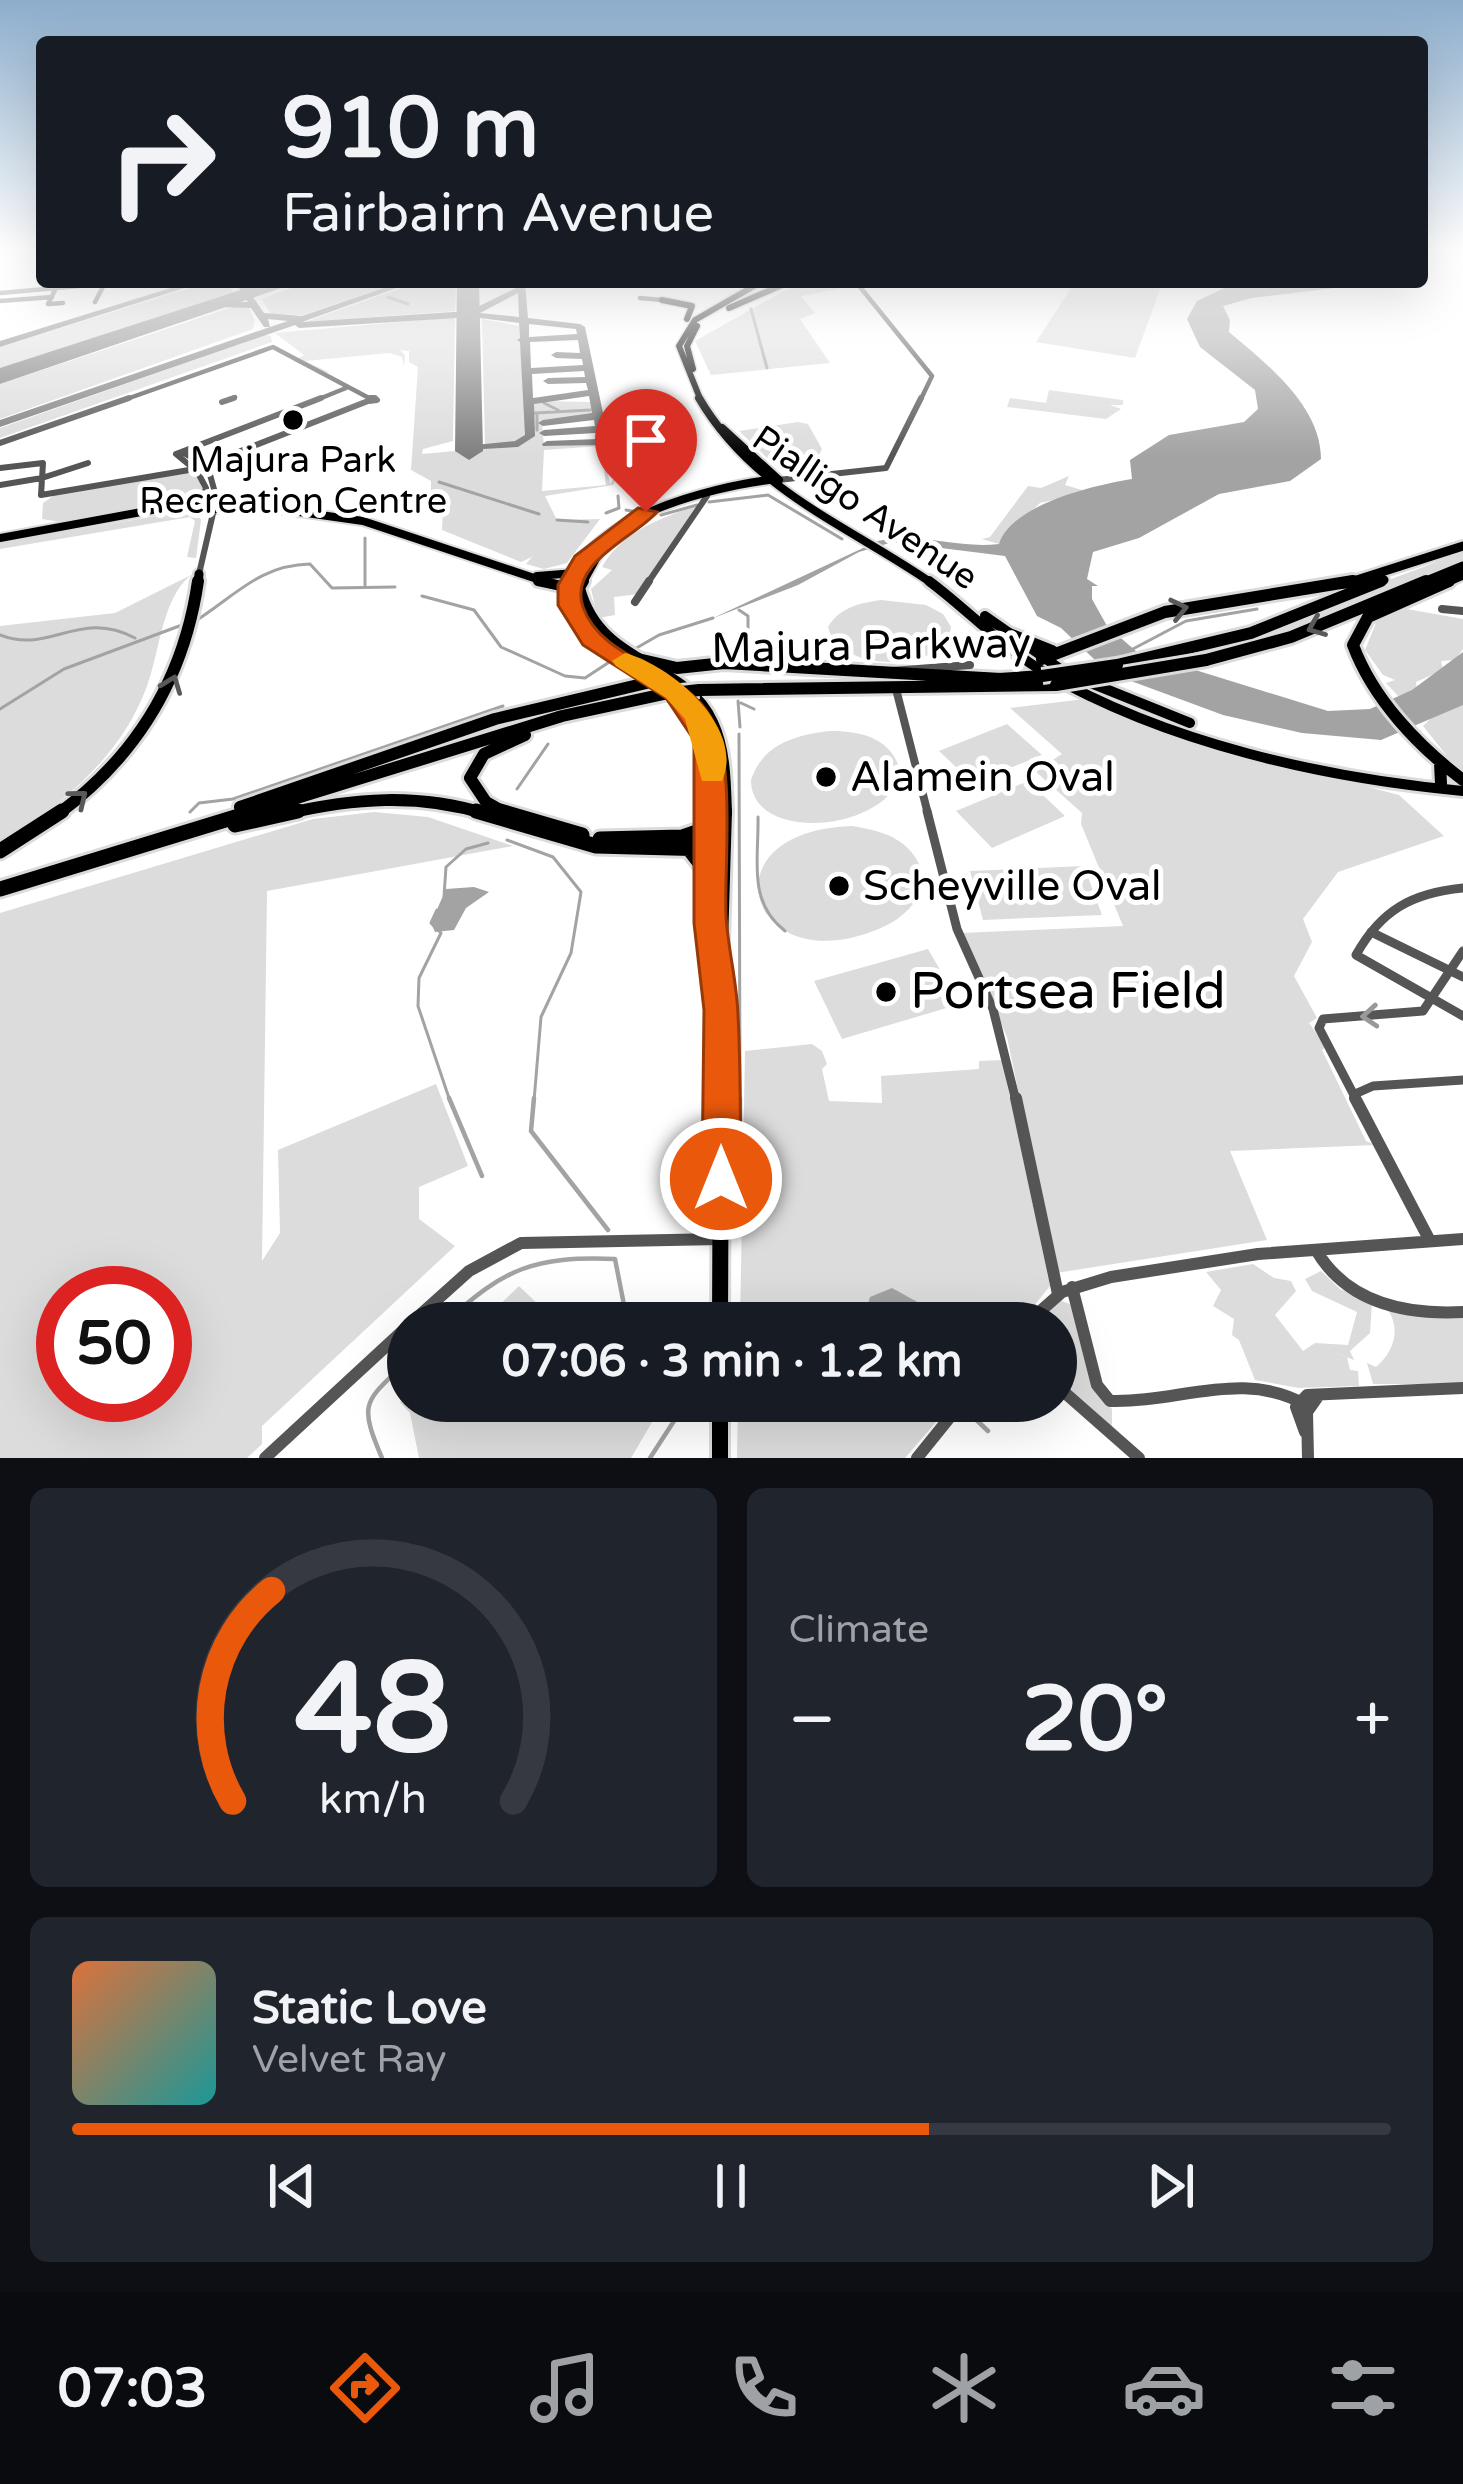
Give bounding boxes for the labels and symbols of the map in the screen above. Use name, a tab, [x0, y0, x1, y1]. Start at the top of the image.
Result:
pin	[595, 389, 697, 512]
marker: Majura Park Recreation Centre	[280, 407, 306, 433]
street label: Pialligo Avenue	[744, 417, 986, 599]
place label: Majura Park Recreation Centre	[139, 439, 447, 523]
one-way arrow	[1168, 598, 1188, 623]
one-way arrow	[1307, 613, 1328, 637]
street label: Majura Parkway	[711, 618, 1031, 674]
one-way arrow	[157, 674, 182, 695]
place label: Alamein Oval	[850, 752, 1115, 803]
marker: Alamein Oval	[813, 764, 839, 790]
one-way arrow	[65, 791, 87, 812]
place label: Scheyville Oval	[863, 861, 1161, 912]
marker: Scheyville Oval	[826, 873, 852, 899]
place label: Portsea Field	[910, 961, 1226, 1023]
marker: Portsea Field	[873, 979, 899, 1005]
one-way arrow	[1360, 1002, 1379, 1028]
position arrow	[658, 1116, 784, 1242]
speed limit sign: 50	[36, 1266, 192, 1422]

